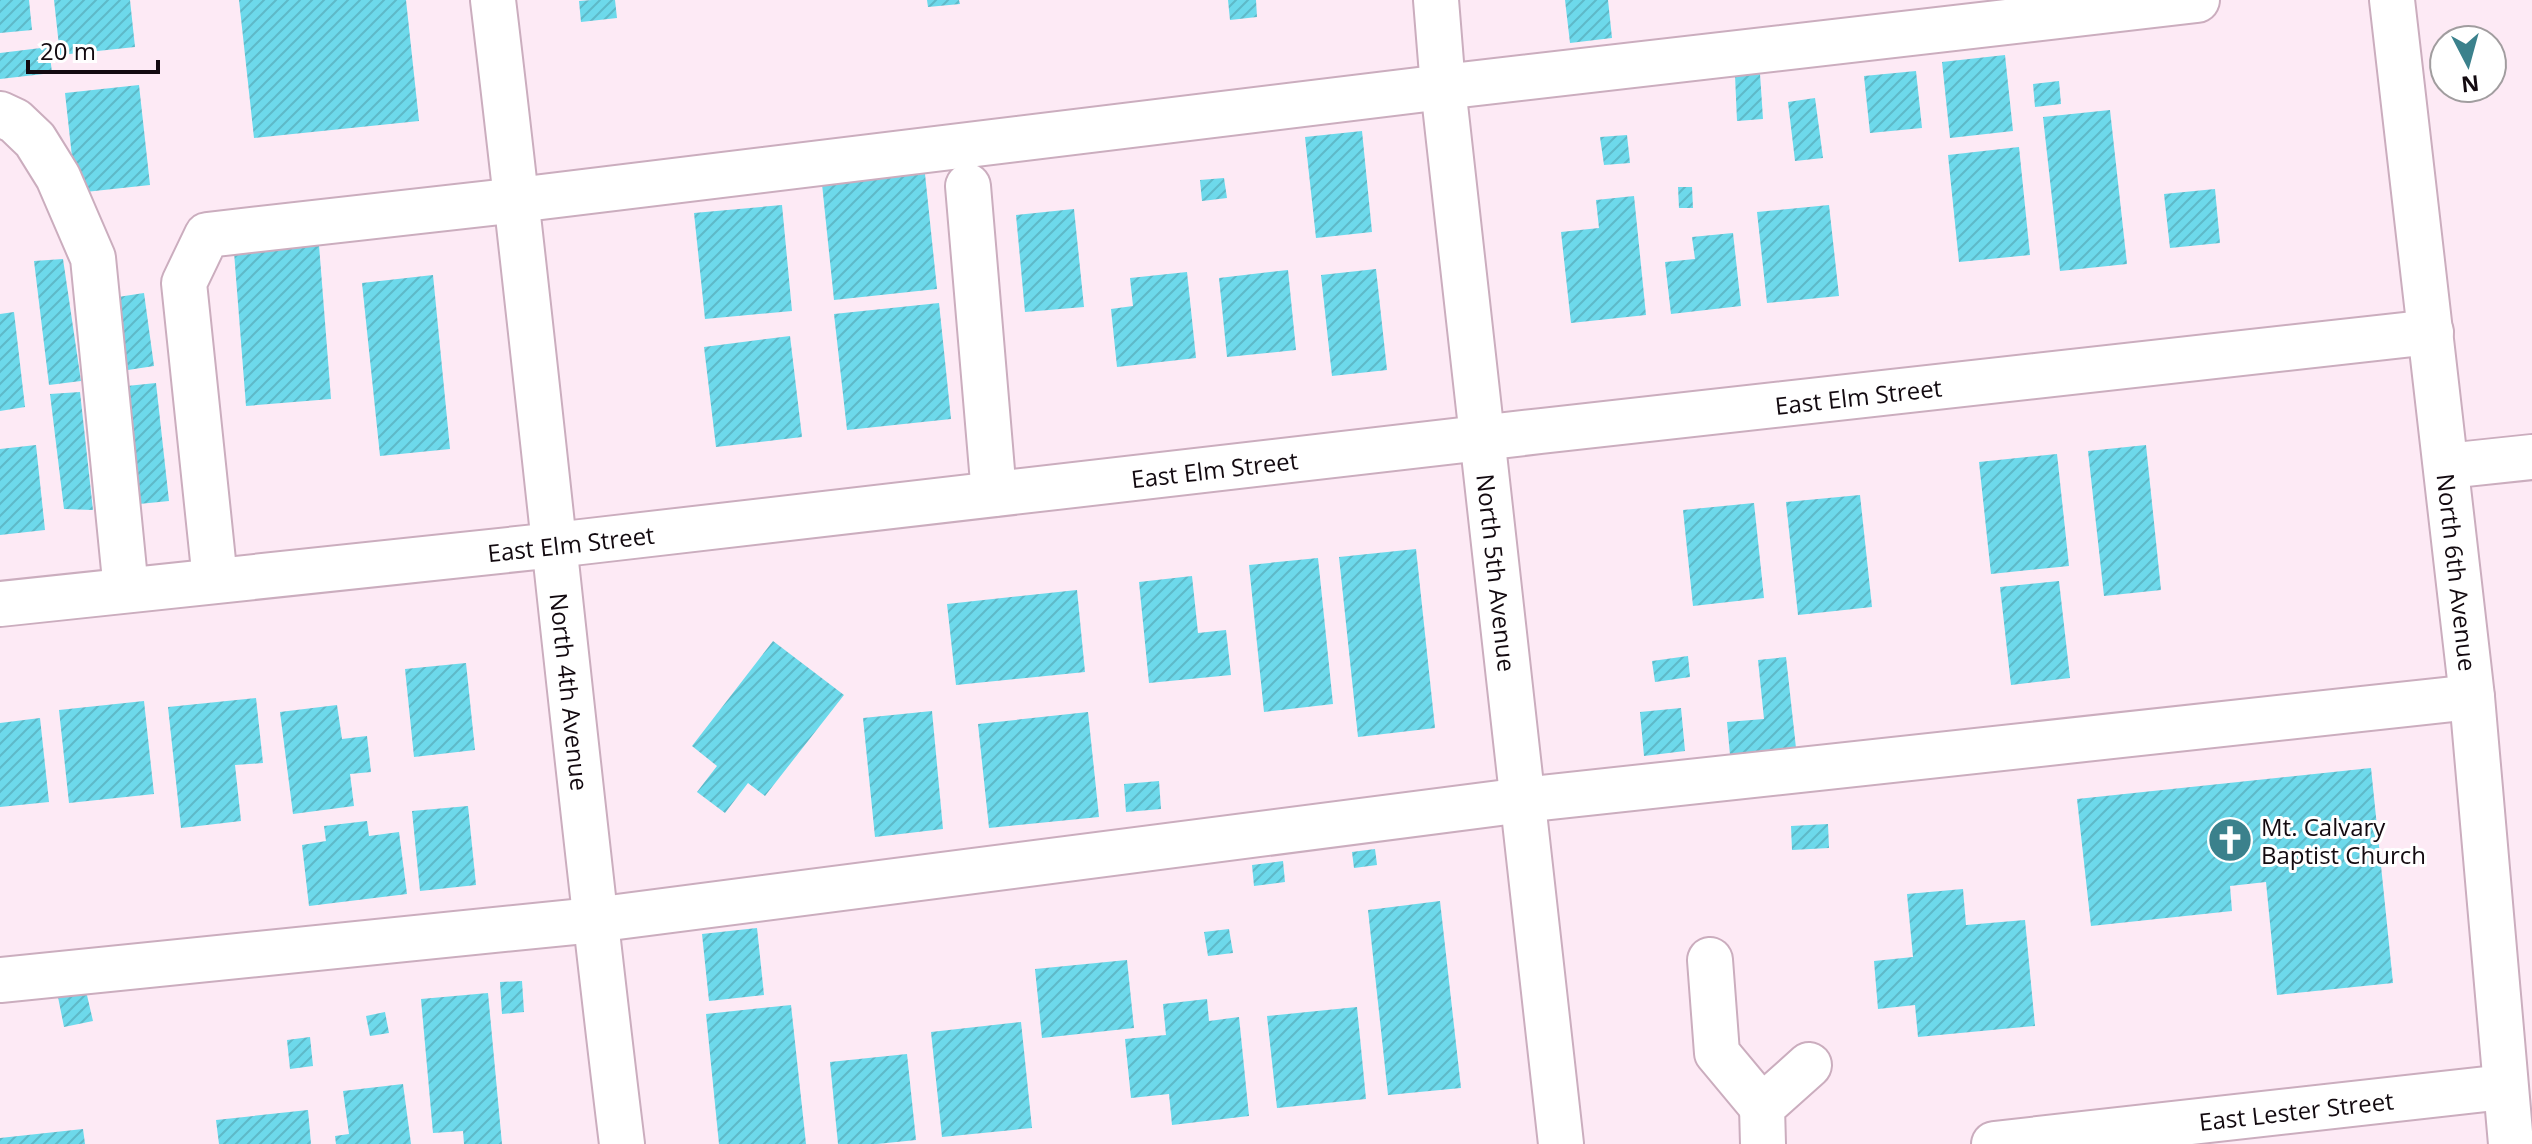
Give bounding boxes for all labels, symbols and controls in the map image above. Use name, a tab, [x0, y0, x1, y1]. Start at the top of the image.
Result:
scale bar	[28, 24, 158, 74]
north arrow	[2428, 24, 2508, 104]
text: 20 m	[40, 34, 96, 67]
text: N	[2460, 69, 2481, 101]
street label: East Elm Street	[1773, 370, 1944, 421]
street label: East Elm Street	[1129, 443, 1300, 495]
street label: North 5th Avenue	[1470, 472, 1525, 673]
street label: North 6th Avenue	[2430, 472, 2485, 673]
street label: East Elm Street	[486, 517, 656, 569]
street label: North 4th Avenue	[543, 591, 597, 792]
place label: Mt. Calvary Baptist Church	[2261, 810, 2426, 871]
church icon: Mt. Calvary Baptist Church	[2206, 816, 2254, 864]
street label: East Lester Street	[2197, 1083, 2395, 1137]

